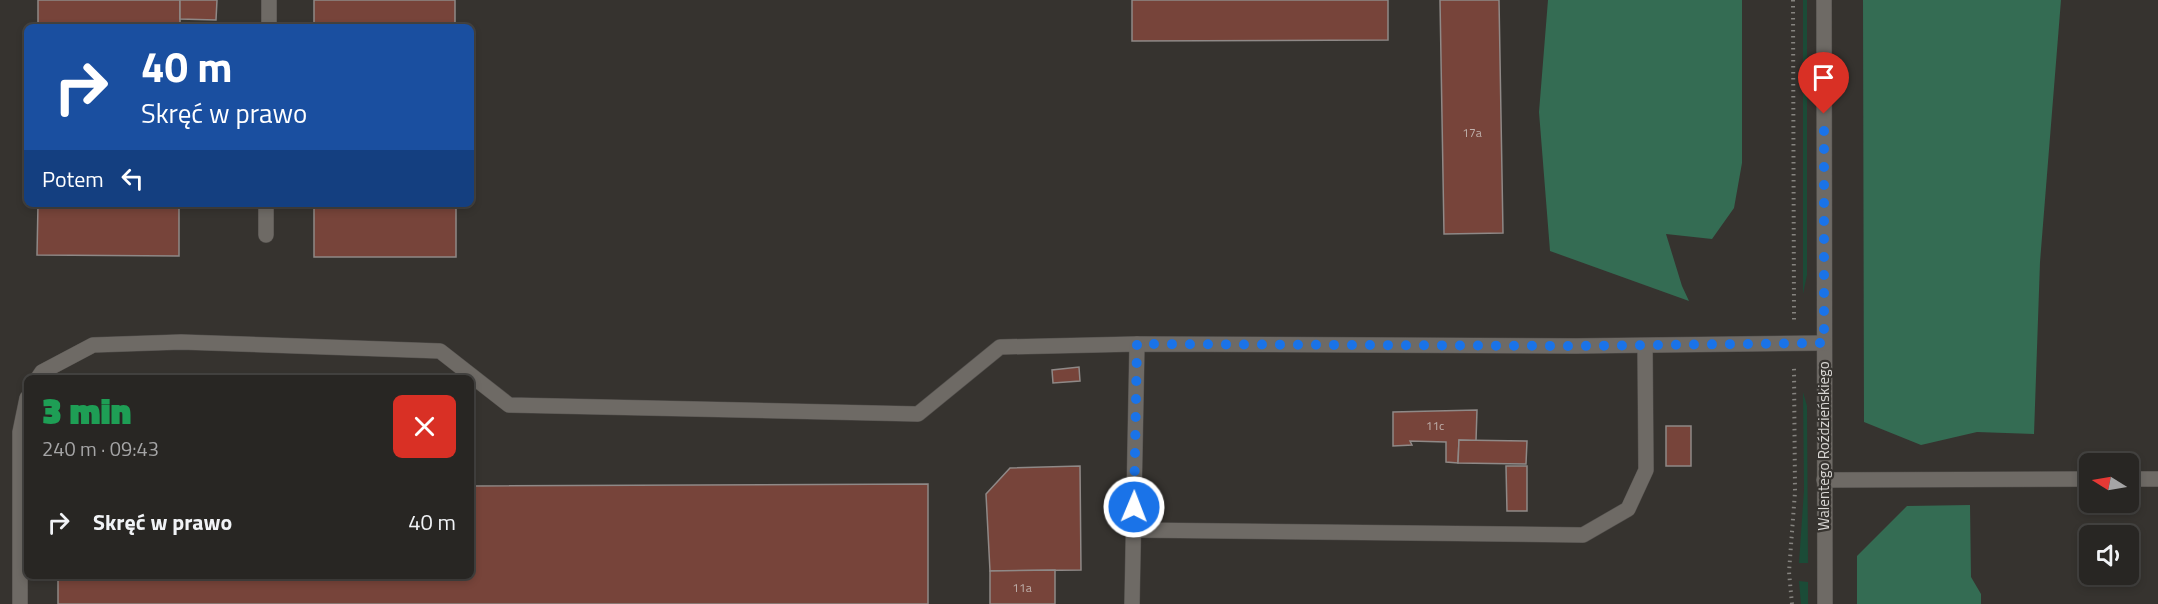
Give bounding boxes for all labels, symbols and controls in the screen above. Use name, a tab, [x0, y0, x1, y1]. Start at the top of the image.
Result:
text: 40 m	[141, 34, 233, 98]
icon: right	[42, 48, 120, 126]
pin	[1798, 52, 1849, 114]
icon: arrive	[1807, 61, 1840, 94]
text: Skręć w prawo	[141, 92, 307, 133]
house number: 17a	[1462, 123, 1482, 142]
text: Potem	[42, 162, 104, 196]
icon: left	[116, 162, 149, 195]
street label: Walentego Roździeńskiego	[1812, 361, 1835, 531]
text: 3 min	[42, 383, 131, 438]
button: close	[393, 395, 456, 458]
house number: 11c	[1426, 416, 1444, 435]
text: 240 m · 09:43	[42, 433, 159, 464]
north arrow	[2079, 453, 2139, 513]
map controls	[2079, 453, 2139, 585]
position arrow	[1102, 475, 1166, 539]
text: Skręć w prawo	[93, 505, 232, 539]
text: 40 m	[408, 505, 456, 539]
icon: right	[42, 506, 75, 539]
button: sound	[2079, 525, 2139, 585]
house number: 11a	[1012, 578, 1032, 597]

